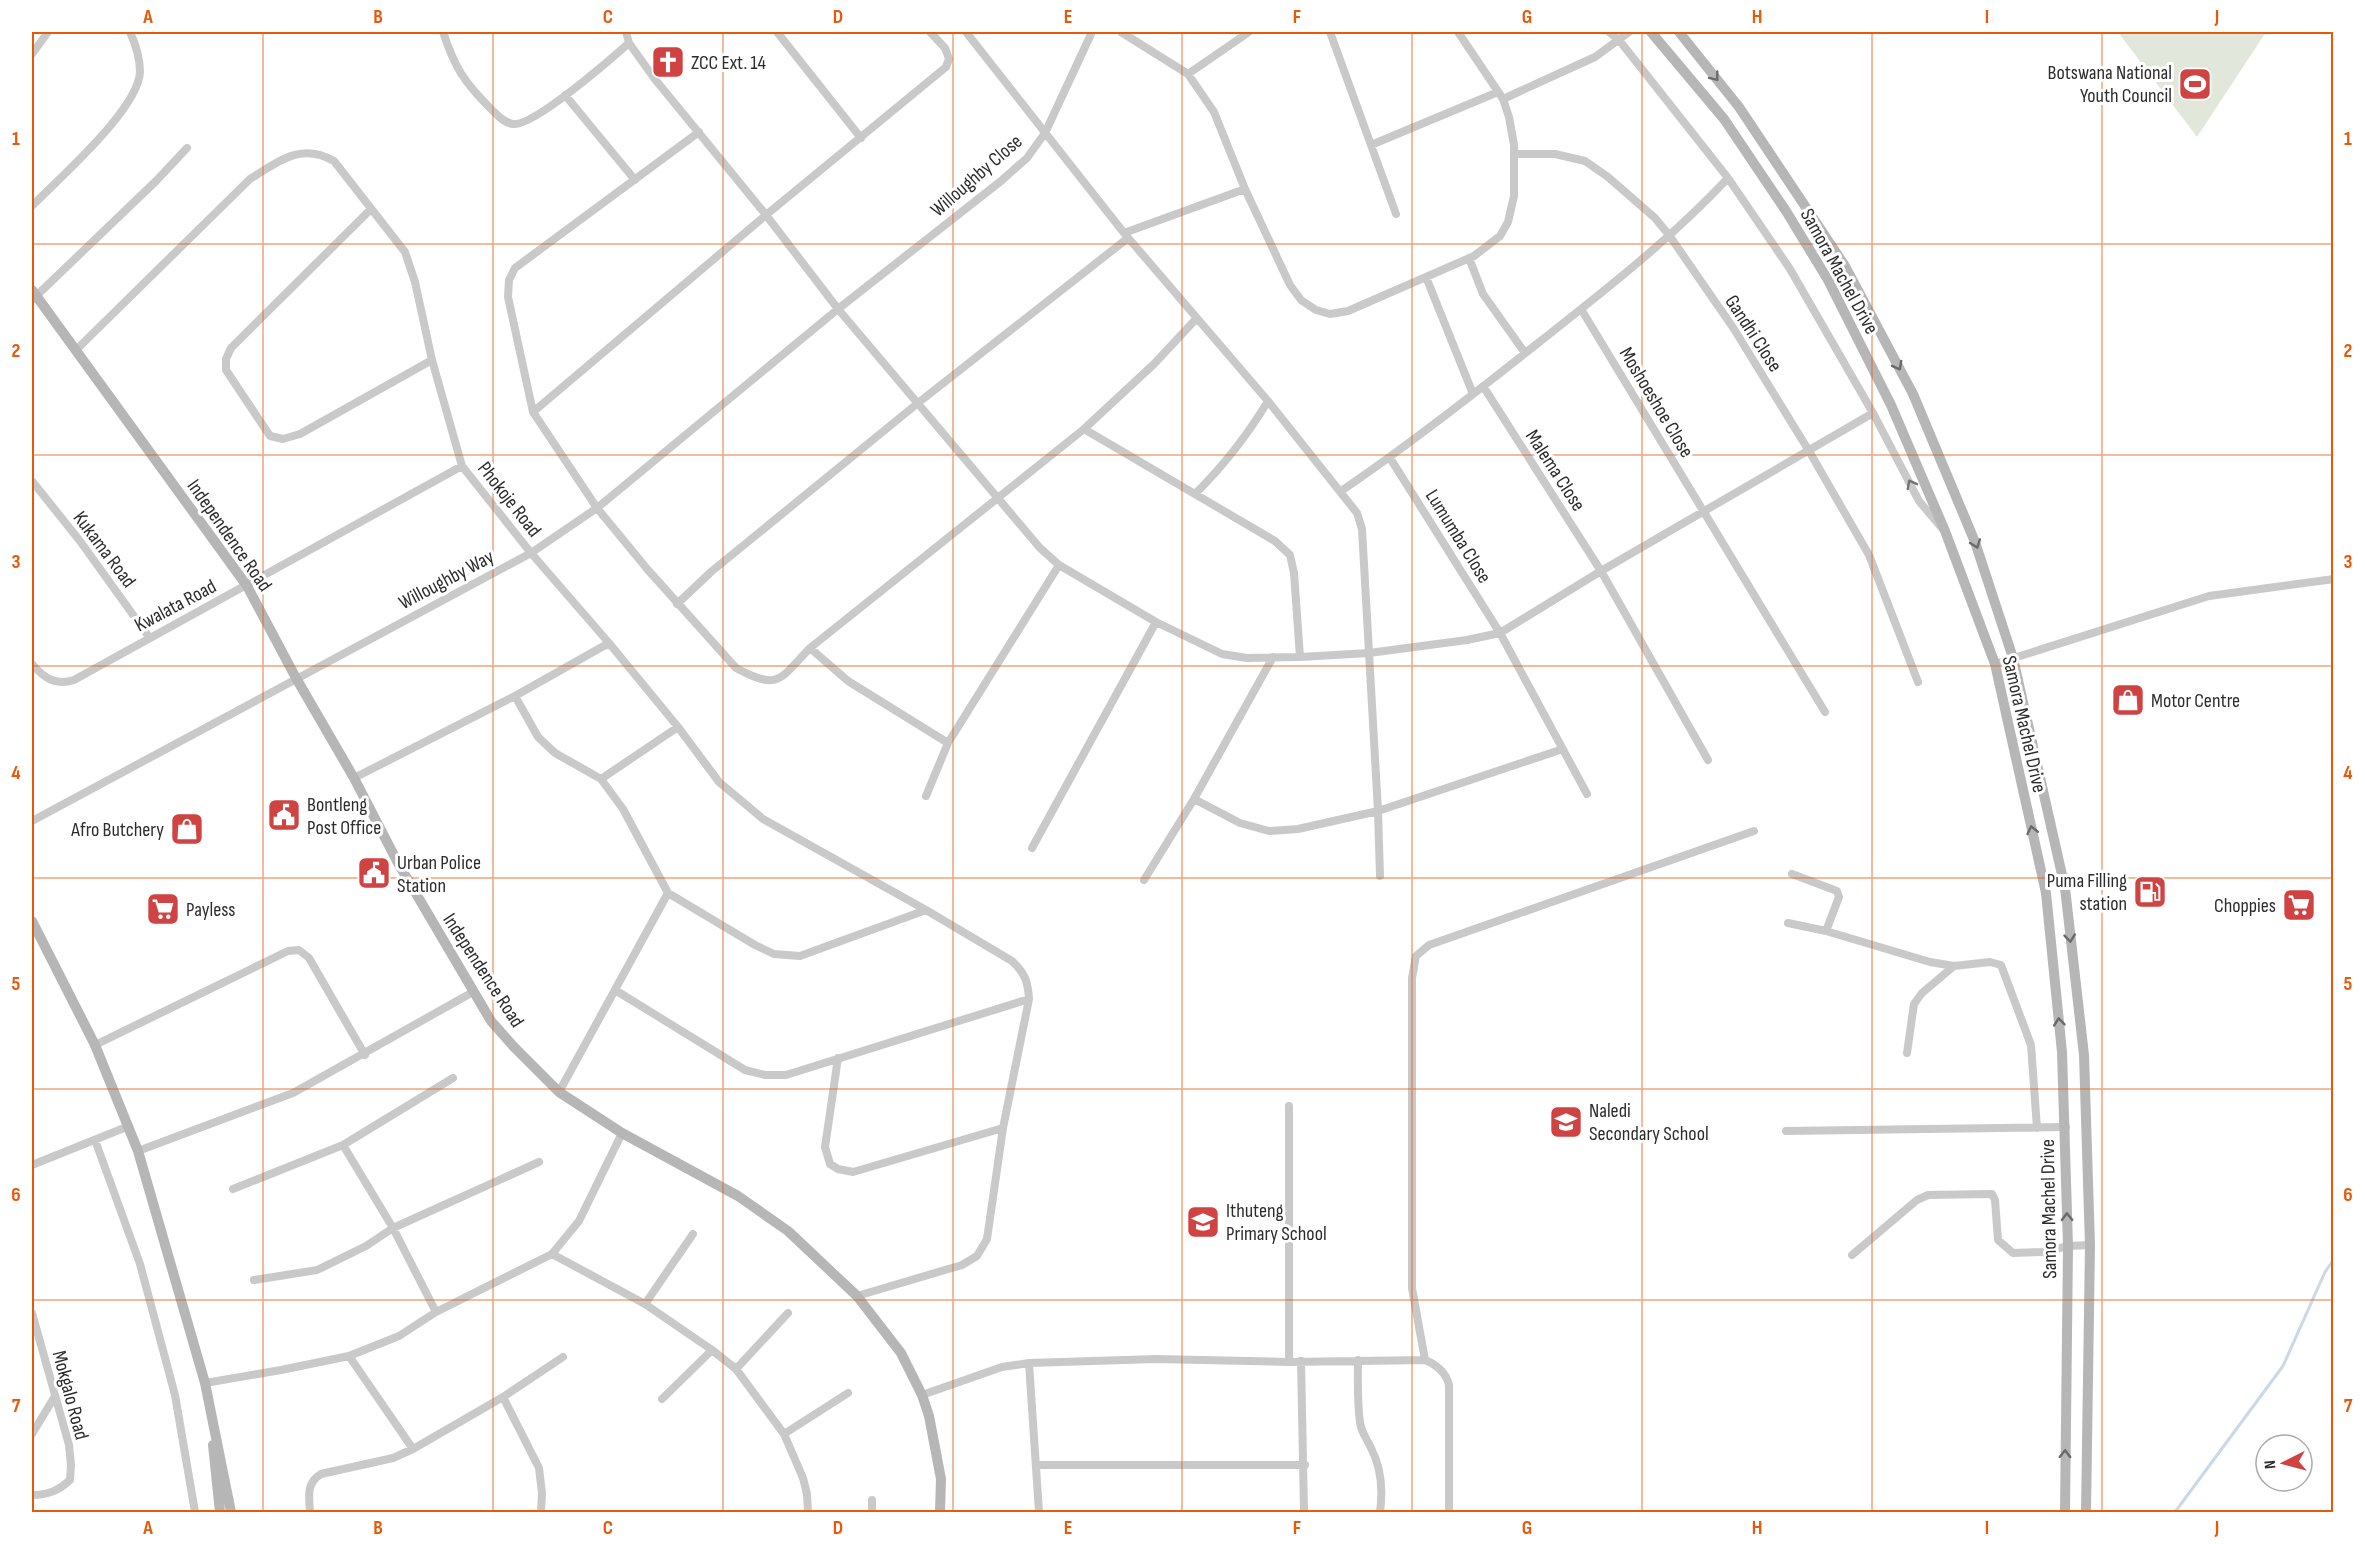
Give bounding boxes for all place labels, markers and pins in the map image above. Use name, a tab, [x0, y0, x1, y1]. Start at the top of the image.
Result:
church icon: ZCC Ext. 14	[650, 44, 686, 80]
place label: ZCC Ext. 14	[691, 51, 766, 75]
place label: Botswana National Youth Council	[2048, 61, 2172, 108]
sports icon: Botswana National Youth Council	[2177, 66, 2213, 102]
shop icon: Motor Centre	[2110, 682, 2146, 718]
place label: Motor Centre	[2151, 689, 2240, 713]
place label: Bontleng Post Office	[307, 793, 381, 840]
public building icon: Bontleng Post Office	[266, 797, 302, 833]
shop icon: Afro Butchery	[169, 811, 205, 847]
place label: Afro Butchery	[70, 818, 164, 842]
place label: Urban Police Station	[397, 851, 481, 898]
public building icon: Urban Police Station	[356, 855, 392, 891]
place label: Puma Filling station	[2047, 869, 2127, 916]
fuel station icon: Puma Filling station	[2132, 874, 2168, 910]
supermarket icon: Choppies	[2281, 887, 2317, 923]
supermarket icon: Payless	[145, 891, 181, 927]
place label: Choppies	[2214, 894, 2276, 918]
place label: Payless	[186, 898, 235, 922]
place label: Naledi Secondary School	[1589, 1099, 1709, 1146]
school or university icon: Naledi Secondary School	[1548, 1104, 1584, 1140]
place label: Ithuteng Primary School	[1226, 1199, 1327, 1246]
school or university icon: Ithuteng Primary School	[1185, 1204, 1221, 1240]

